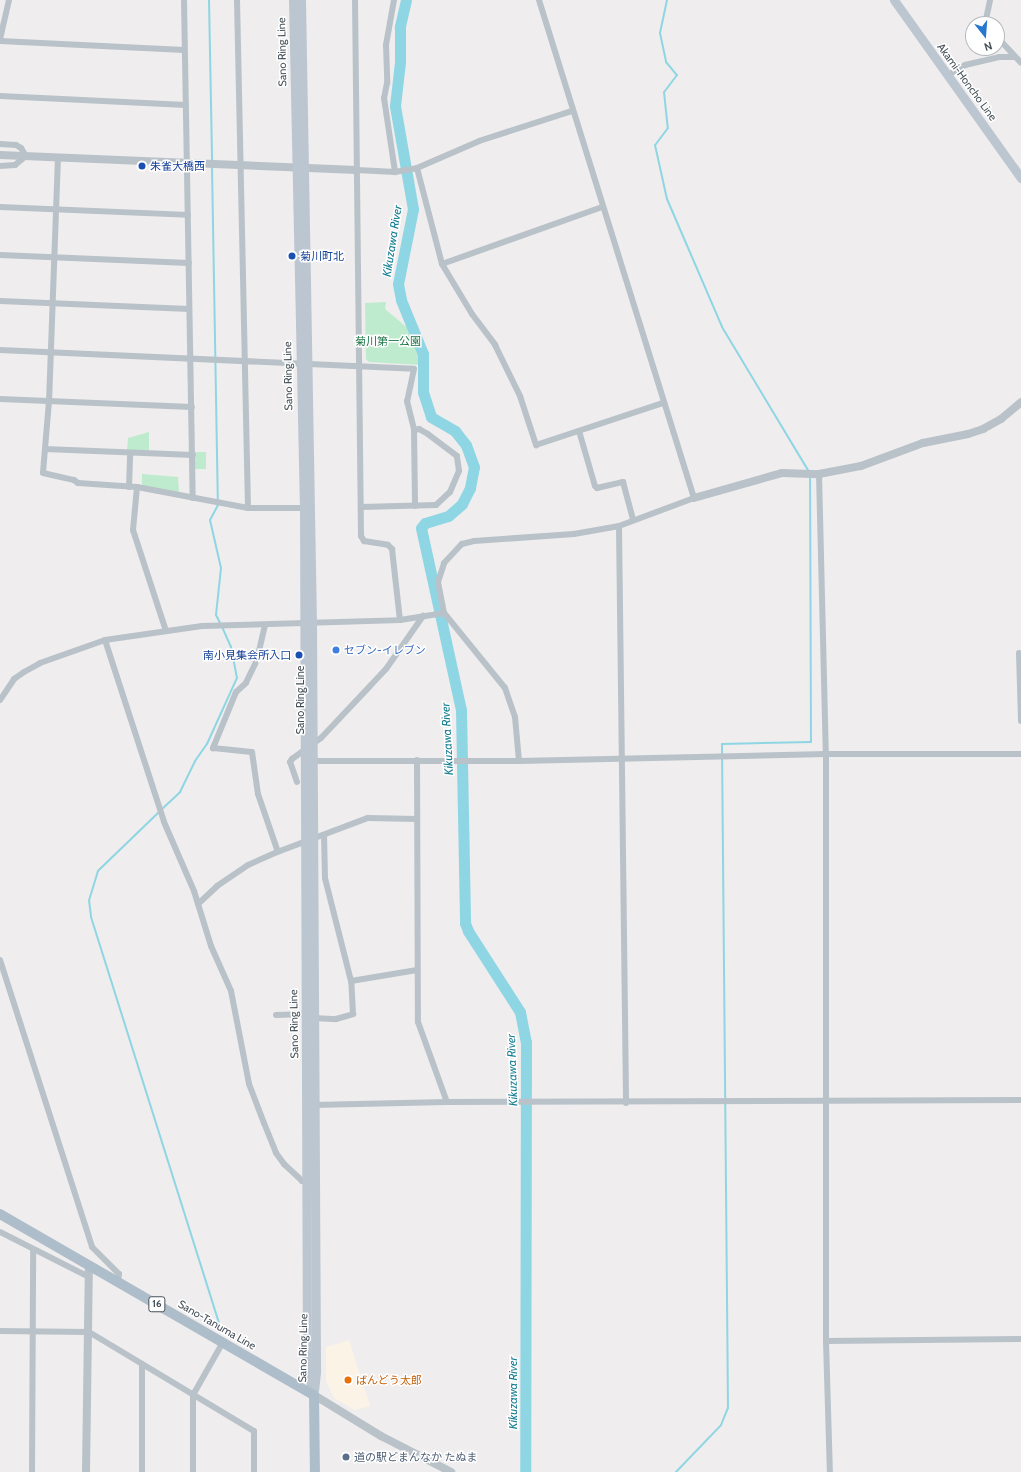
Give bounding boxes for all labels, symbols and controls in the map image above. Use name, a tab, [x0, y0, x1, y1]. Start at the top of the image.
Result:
north arrow	[965, 16, 1005, 56]
street label: Sano Ring Line	[275, 17, 289, 87]
text: N	[982, 39, 994, 54]
street label: Akami-Honcho Line	[934, 41, 1000, 123]
place label: 朱雀大橋西	[150, 159, 205, 173]
marker: 朱雀大橋西	[137, 161, 147, 171]
water label: Kikuzawa River	[379, 204, 405, 278]
place label: 菊川町北	[300, 249, 344, 263]
marker: 菊川町北	[287, 251, 297, 261]
park label: 菊川第一公園	[355, 334, 421, 348]
street label: Sano Ring Line	[281, 341, 295, 411]
place label: セブン-イレブン	[344, 643, 426, 657]
marker: セブン-イレブン	[331, 645, 341, 655]
place label: 南小見集会所入口	[203, 648, 291, 662]
marker: 南小見集会所入口	[294, 650, 304, 660]
street label: Sano Ring Line	[293, 666, 307, 734]
water label: Kikuzawa River	[438, 703, 456, 775]
street label: Sano Ring Line	[287, 989, 301, 1059]
water label: Kikuzawa River	[504, 1034, 520, 1106]
road number: 16	[148, 1296, 166, 1312]
street label: Sano-Tanuma Line	[176, 1297, 258, 1353]
street label: Sano Ring Line	[296, 1313, 310, 1383]
water label: Kikuzawa River	[506, 1357, 520, 1429]
place label: ばんどう太郎	[356, 1373, 422, 1387]
marker: ばんどう太郎	[343, 1375, 353, 1385]
place label: 道の駅どまんなか たぬま	[354, 1450, 477, 1464]
marker: 道の駅どまんなか たぬま	[341, 1452, 351, 1462]

